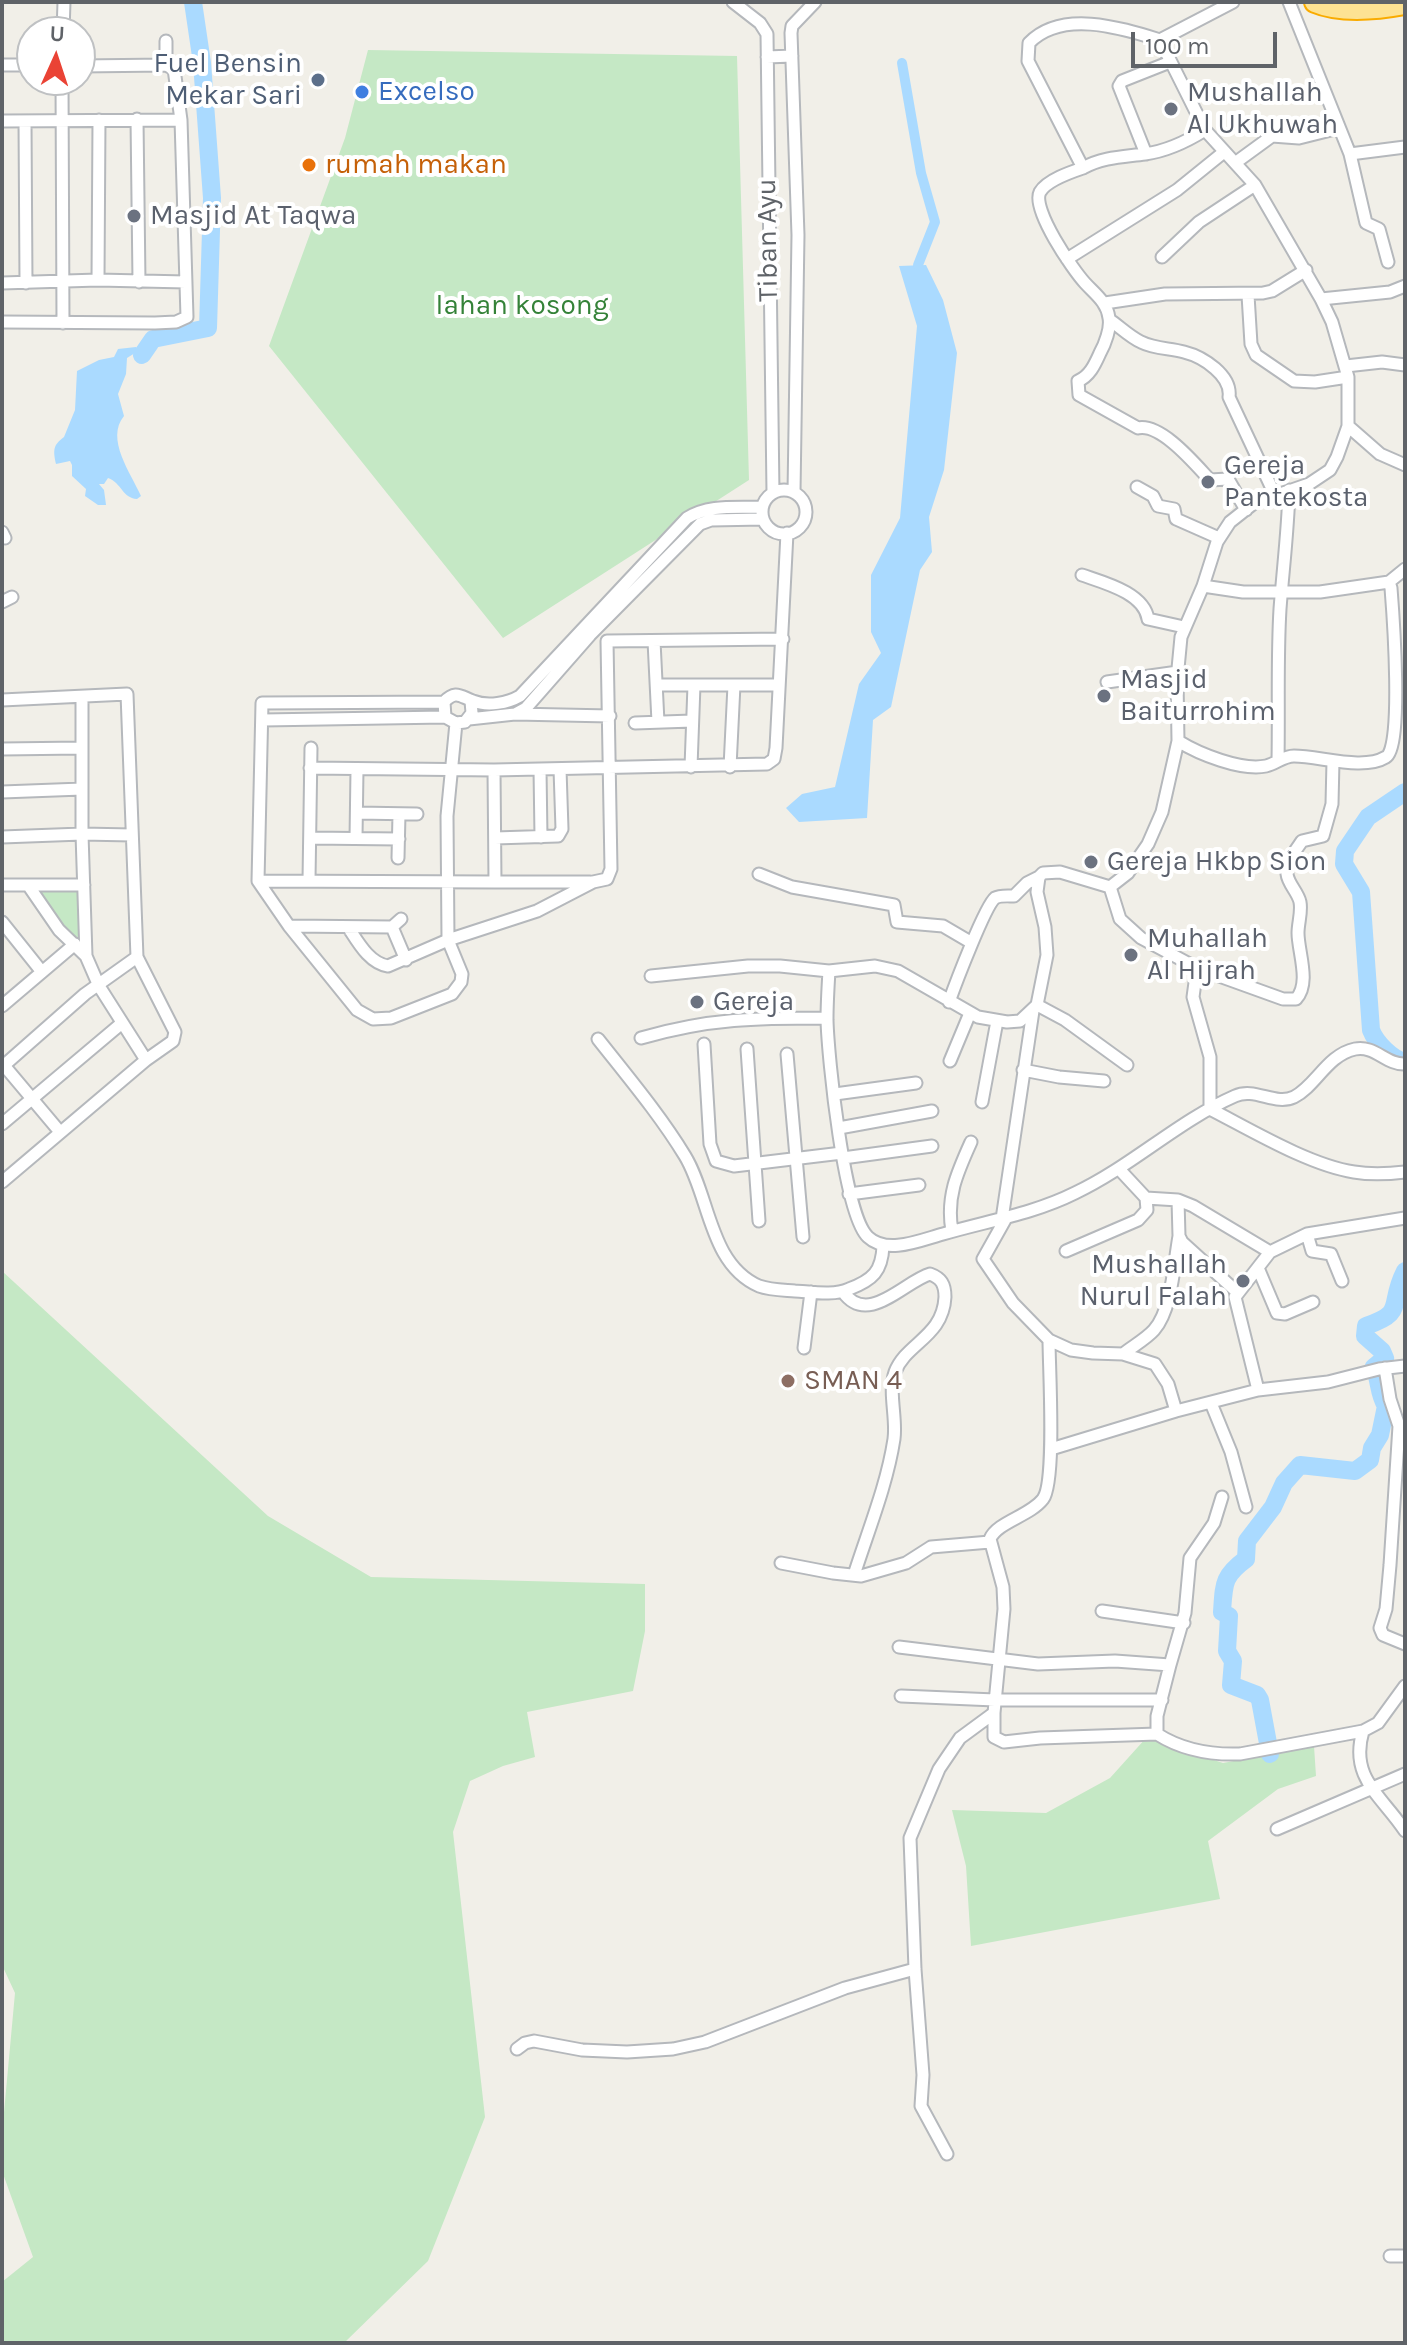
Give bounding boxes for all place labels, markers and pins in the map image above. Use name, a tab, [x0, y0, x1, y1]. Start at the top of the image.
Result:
place label: Fuel Bensin Mekar Sari	[154, 47, 302, 113]
marker: Fuel Bensin Mekar Sari	[309, 71, 327, 89]
place label: Excelso	[378, 75, 475, 109]
place label: Mushallah Al Ukhuwah	[1187, 76, 1338, 142]
marker: Excelso	[353, 83, 371, 101]
marker: Mushallah Al Ukhuwah	[1162, 100, 1180, 118]
place label: rumah makan	[325, 148, 507, 182]
marker: rumah makan	[300, 156, 318, 174]
place label: Masjid At Taqwa	[150, 199, 357, 233]
marker: Masjid At Taqwa	[125, 207, 143, 225]
place label: Gereja Pantekosta	[1224, 449, 1368, 515]
marker: Gereja Pantekosta	[1199, 473, 1217, 491]
place label: Masjid Baiturrohim	[1120, 663, 1276, 729]
marker: Masjid Baiturrohim	[1095, 687, 1113, 705]
place label: Gereja Hkbp Sion	[1107, 845, 1326, 879]
marker: Gereja Hkbp Sion	[1082, 853, 1100, 871]
place label: Muhallah Al Hijrah	[1147, 922, 1268, 988]
marker: Muhallah Al Hijrah	[1122, 946, 1140, 964]
place label: Gereja	[713, 985, 794, 1019]
marker: Gereja	[688, 993, 706, 1011]
place label: Mushallah Nurul Falah	[1080, 1248, 1227, 1314]
marker: Mushallah Nurul Falah	[1234, 1272, 1252, 1290]
place label: SMAN 4	[804, 1364, 902, 1398]
marker: SMAN 4	[779, 1372, 797, 1390]

